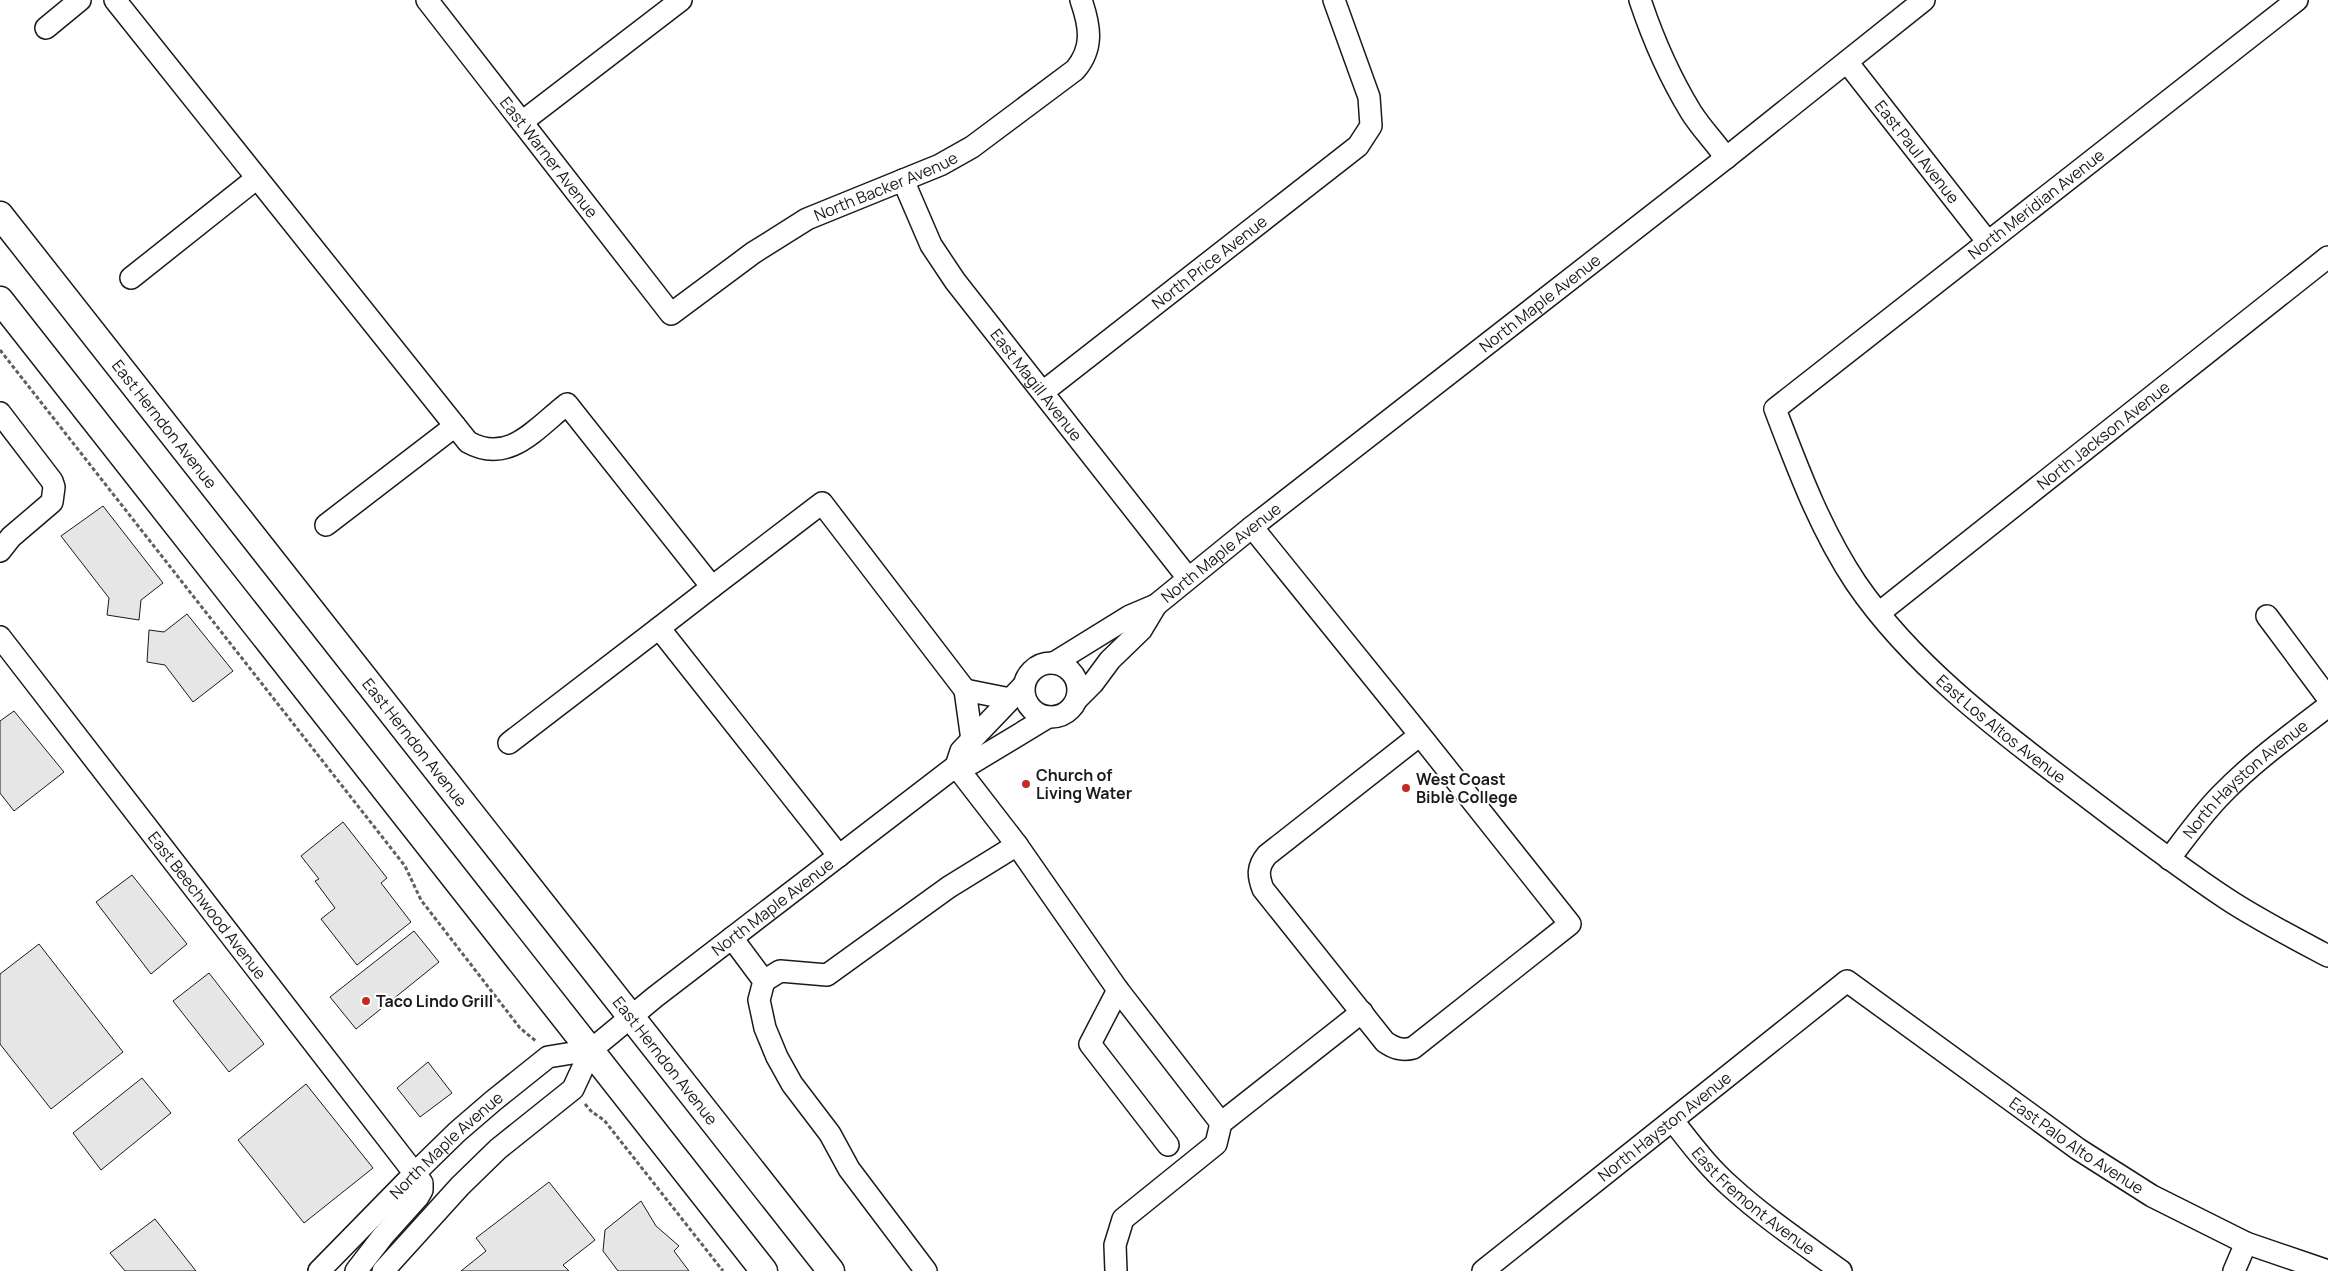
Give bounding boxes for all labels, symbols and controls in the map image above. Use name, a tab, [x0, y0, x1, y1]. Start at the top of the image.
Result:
street label: East Warner Avenue	[495, 92, 603, 222]
street label: East Paul Avenue	[1870, 96, 1965, 208]
street label: North Meridian Avenue	[1963, 144, 2109, 264]
street label: North Backer Avenue	[811, 146, 962, 226]
street label: North Price Avenue	[1147, 210, 1271, 314]
street label: North Maple Avenue	[1475, 249, 1605, 357]
street label: East Magill Avenue	[985, 324, 1087, 446]
street label: East Herndon Avenue	[107, 355, 222, 493]
street label: North Jackson Avenue	[2032, 376, 2174, 495]
street label: North Maple Avenue	[1156, 498, 1285, 608]
street label: East Los Altos Avenue	[1931, 669, 2070, 788]
street label: East Herndon Avenue	[357, 673, 472, 811]
street label: North Hayston Avenue	[2178, 715, 2312, 843]
place label: Church of Living Water	[1036, 764, 1132, 804]
place label: West Coast Bible College	[1416, 768, 1518, 808]
marker: Church of Living Water	[1020, 778, 1032, 790]
marker: West Coast Bible College	[1400, 782, 1412, 794]
street label: East Beechwood Avenue	[143, 827, 271, 984]
street label: North Maple Avenue	[707, 853, 838, 961]
place label: Taco Lindo Grill	[376, 990, 493, 1012]
street label: East Herndon Avenue	[608, 992, 723, 1130]
marker: Taco Lindo Grill	[360, 995, 372, 1007]
street label: North Hayston Avenue	[1593, 1067, 1736, 1186]
street label: North Maple Avenue	[385, 1086, 507, 1204]
street label: East Palo Alto Avenue	[2005, 1092, 2148, 1199]
street label: East Fremont Avenue	[1687, 1142, 1819, 1260]

